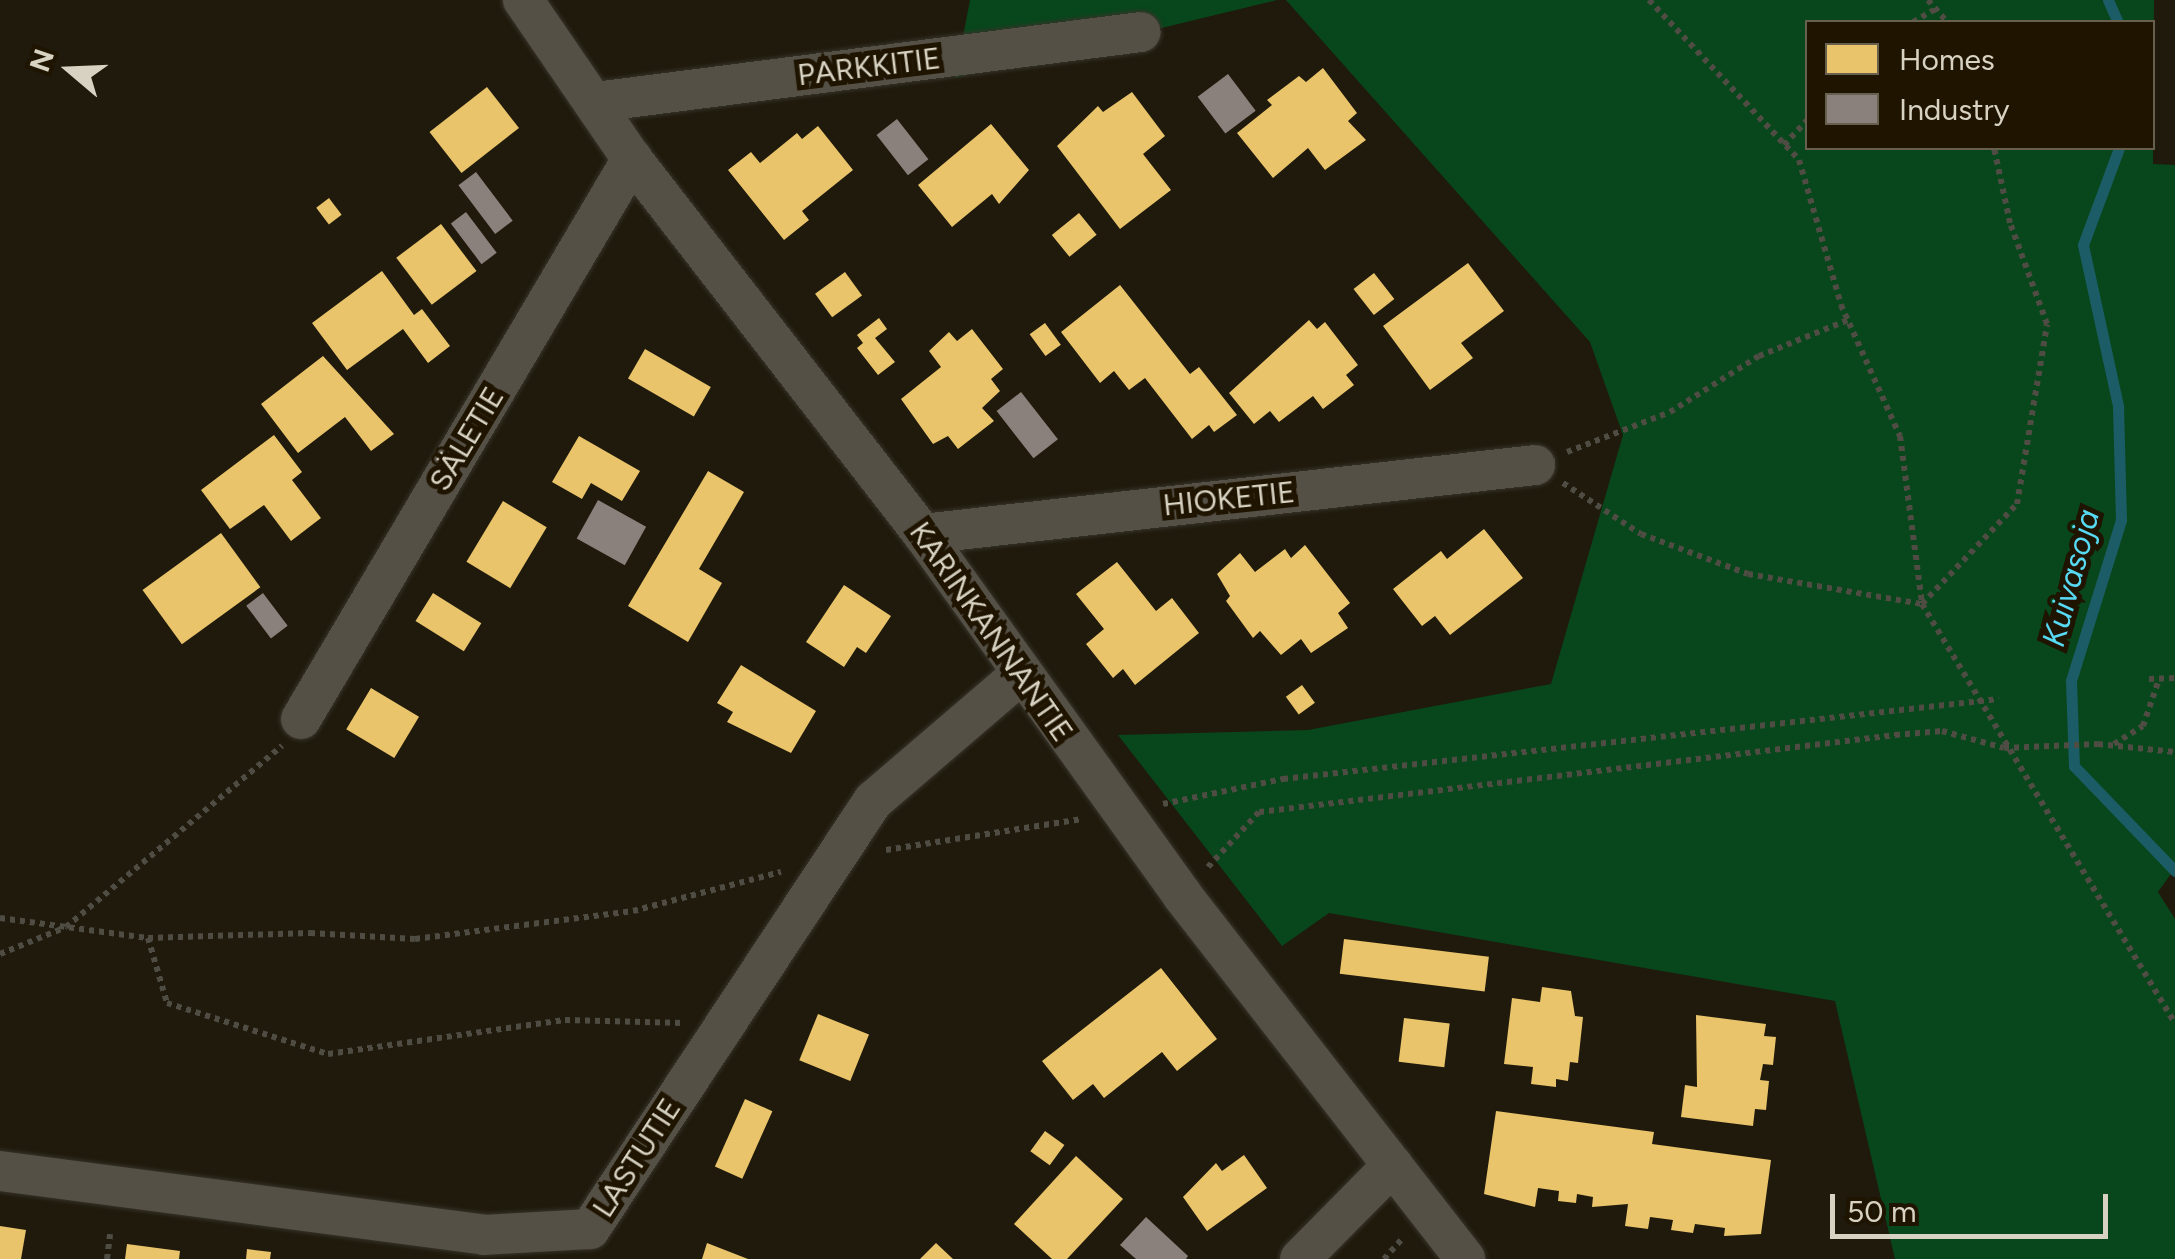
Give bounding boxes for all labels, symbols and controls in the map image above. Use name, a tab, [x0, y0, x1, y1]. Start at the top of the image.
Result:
north arrow	[20, 20, 120, 120]
legend	[1805, 20, 2155, 150]
street label: PARKKITIE	[796, 40, 942, 94]
text: Homes	[1899, 41, 1995, 78]
text: N	[22, 44, 61, 76]
text: Industry	[1899, 91, 2009, 128]
street label: SÄLETIE	[422, 381, 512, 497]
street label: HIOKETIE	[1161, 474, 1297, 524]
water label: Kuivasoja	[2034, 505, 2108, 651]
street label: KARINKANNANTIE	[902, 515, 1080, 749]
street label: LASTUTIE	[585, 1092, 689, 1224]
scale bar	[1835, 1174, 2112, 1236]
text: 50 m	[1847, 1193, 1916, 1230]

